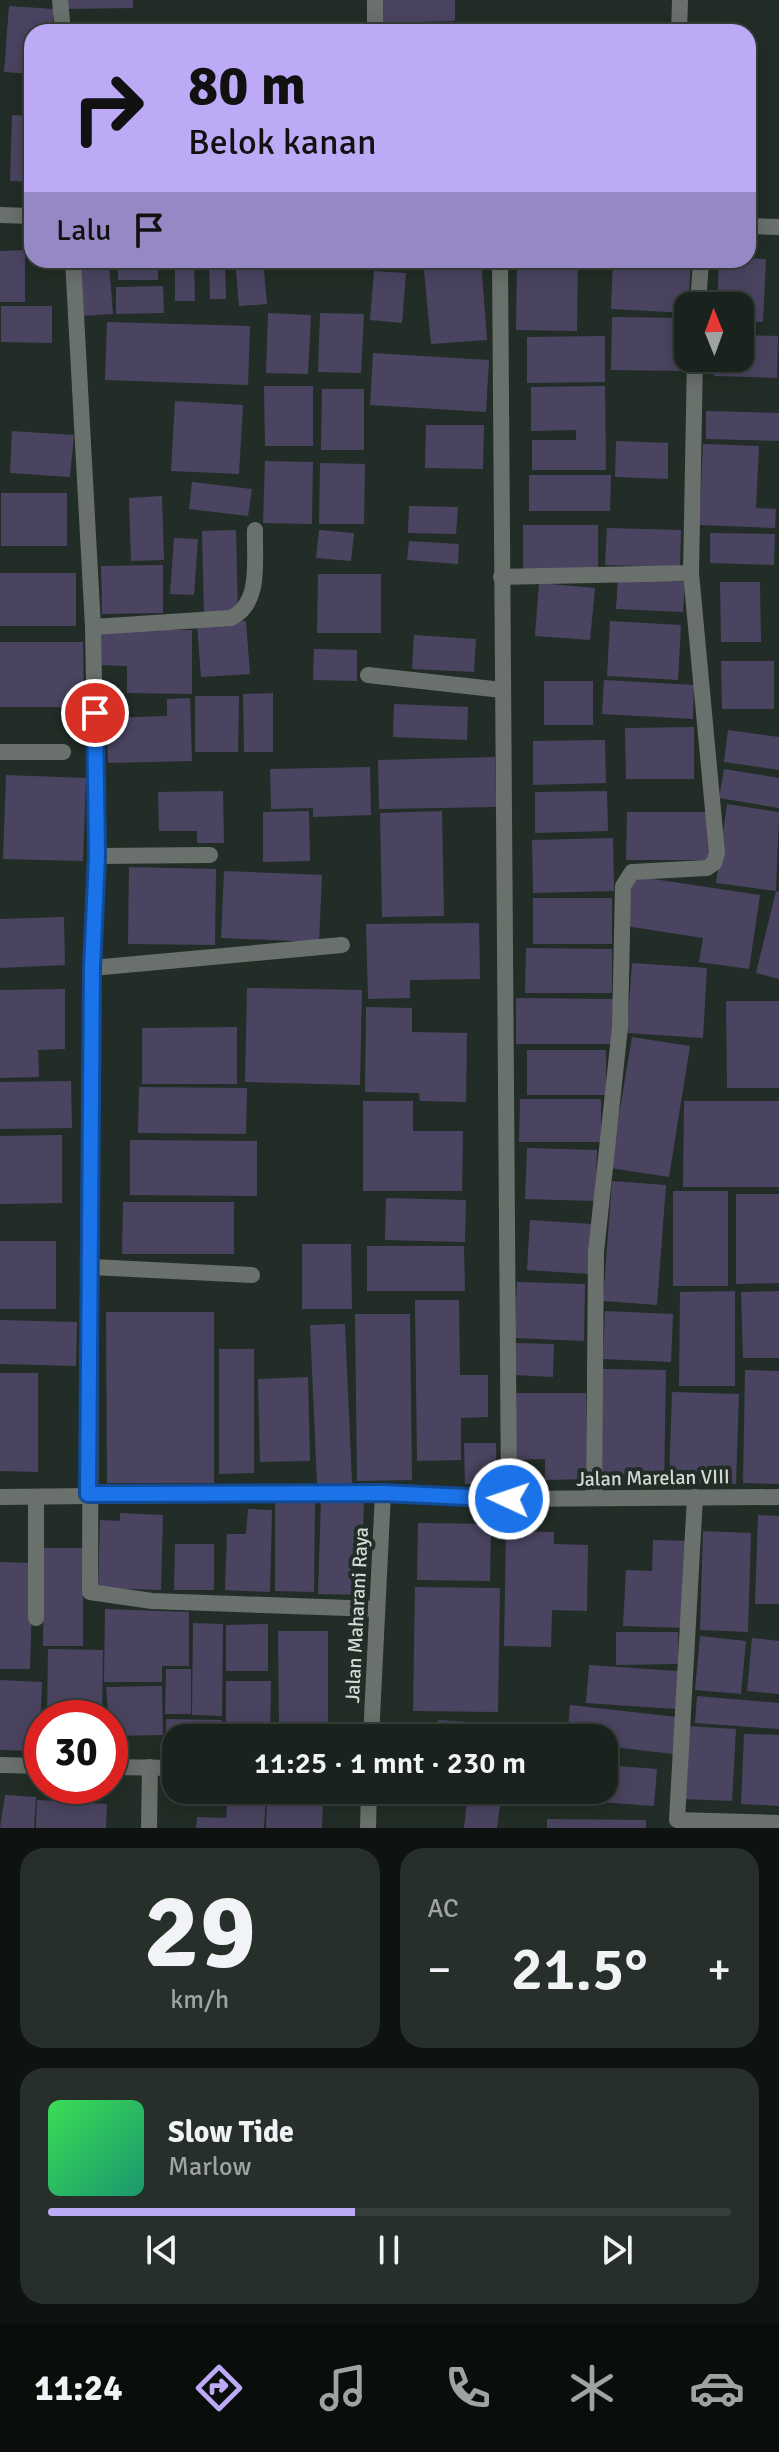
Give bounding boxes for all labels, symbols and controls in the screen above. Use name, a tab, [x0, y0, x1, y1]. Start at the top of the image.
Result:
text: 80 m	[188, 51, 306, 120]
icon: right	[56, 56, 160, 160]
text: Belok kanan	[188, 120, 377, 165]
icon: arrive	[127, 208, 171, 252]
text: Lalu	[56, 212, 111, 249]
north arrow	[674, 292, 754, 372]
map controls	[674, 292, 754, 372]
pin	[61, 679, 129, 747]
icon: arrive	[73, 691, 117, 735]
position arrow	[467, 1457, 551, 1541]
street label: Jalan Marelan VIII	[576, 1464, 730, 1492]
street label: Jalan Maharani Raya	[340, 1526, 374, 1704]
speed limit sign: 30	[24, 1700, 128, 1804]
text: 11:25 · 1 mnt · 230 m	[254, 1745, 526, 1782]
text: 29	[144, 1868, 256, 1996]
text: AC	[428, 1893, 459, 1925]
text: 21.5°	[511, 1933, 648, 2007]
text: −	[428, 1943, 451, 1997]
text: +	[707, 1943, 731, 1997]
text: km/h	[170, 1984, 229, 2016]
text: Slow Tide	[168, 2114, 294, 2151]
text: Marlow	[168, 2151, 251, 2183]
icon: previous	[140, 2228, 184, 2272]
icon: pause	[367, 2228, 411, 2272]
icon: next	[595, 2228, 639, 2272]
icon: directions	[191, 2360, 247, 2416]
icon: music	[315, 2360, 371, 2416]
icon: phone	[440, 2360, 496, 2416]
icon: climate	[564, 2360, 620, 2416]
icon: car	[689, 2360, 745, 2416]
text: 11:24	[34, 2366, 123, 2411]

